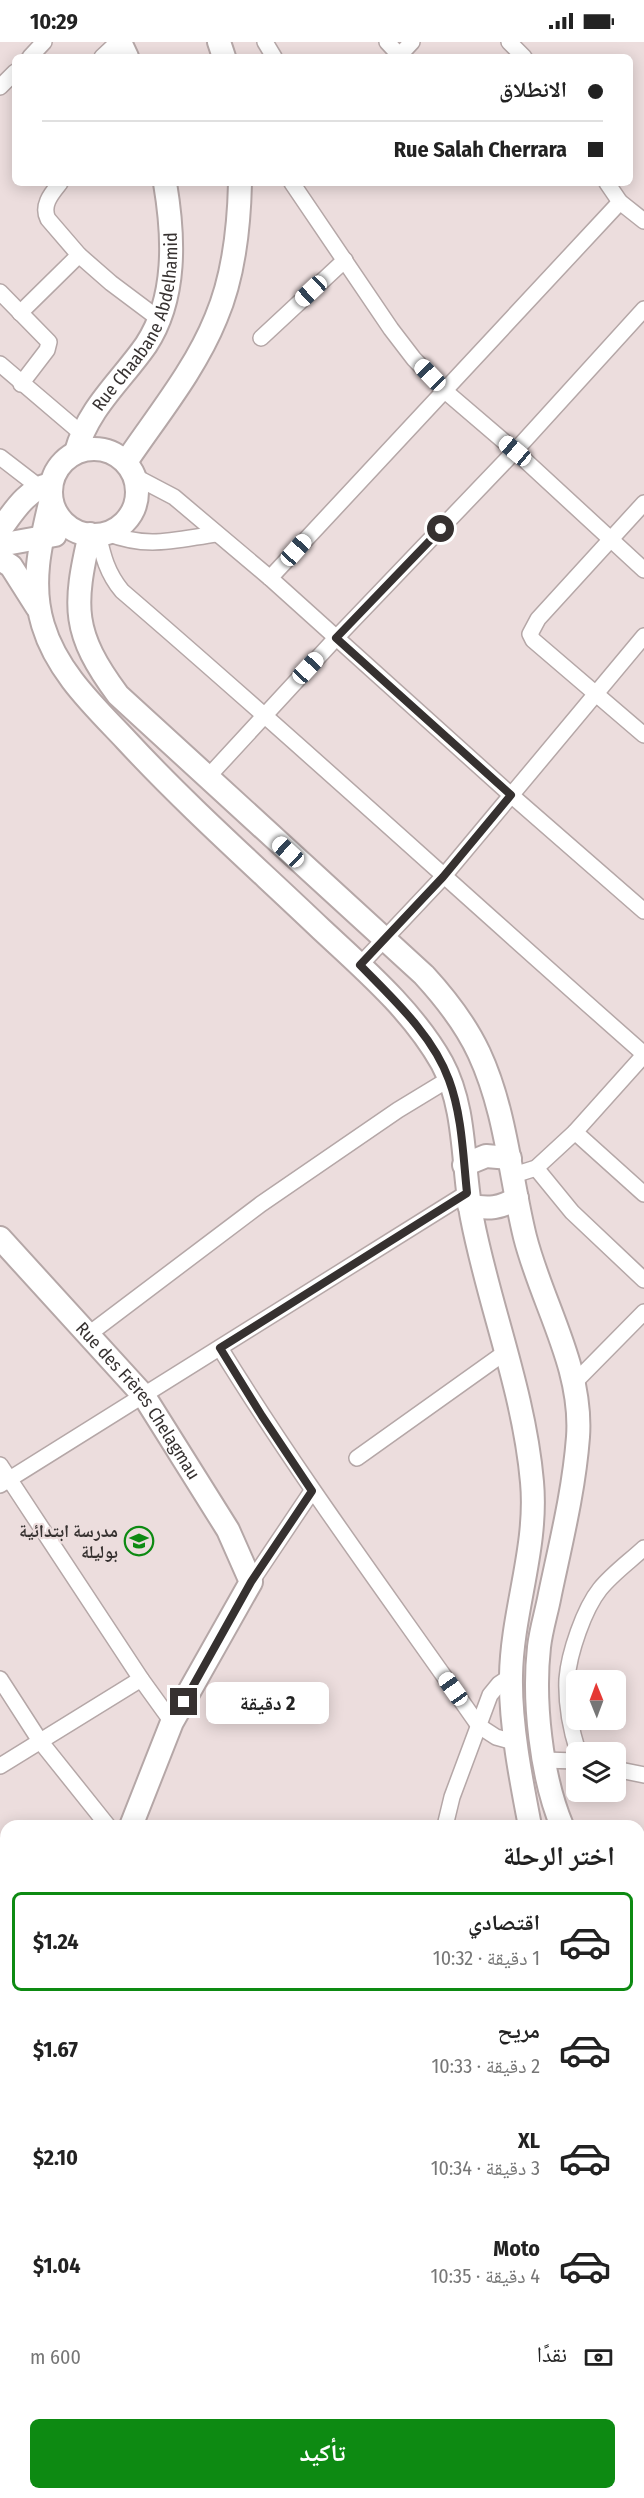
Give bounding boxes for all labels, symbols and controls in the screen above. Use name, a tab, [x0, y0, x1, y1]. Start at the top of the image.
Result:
text: 10:29	[30, 8, 78, 35]
text: الانطلاق	[499, 76, 567, 103]
text: Rue Salah Cherrara	[394, 136, 567, 163]
street label: Rue Chaabane Abdelhamid	[87, 232, 182, 415]
car	[292, 272, 330, 310]
car	[411, 356, 449, 394]
car	[495, 433, 535, 469]
route start	[427, 515, 454, 542]
car	[277, 531, 315, 569]
car	[289, 649, 327, 687]
car	[269, 833, 307, 871]
street label: Rue des Frères Chelagmau	[71, 1318, 205, 1484]
place label: مدرسة ابتدائية بوليلة	[19, 1520, 118, 1563]
school or university icon: مدرسة ابتدائية بوليلة	[123, 1525, 155, 1557]
car	[435, 1669, 471, 1709]
north arrow	[566, 1670, 626, 1730]
map controls	[566, 1670, 626, 1802]
callout: 2 دقيقة	[205, 1681, 328, 1723]
route end	[170, 1688, 197, 1715]
text: 2 دقيقة	[240, 1691, 295, 1715]
button: layers	[566, 1742, 626, 1802]
text: اختر الرحلة	[503, 1840, 615, 1872]
text: اقتصادي	[468, 1909, 540, 1936]
icon: car	[558, 1915, 612, 1969]
text: $1.24	[33, 1928, 79, 1955]
text: 1 دقيقة · 10:32	[433, 1946, 540, 1970]
text: مريح	[497, 2017, 540, 2044]
icon: car	[558, 2023, 612, 2077]
text: $1.67	[33, 2036, 78, 2063]
text: 2 دقيقة · 10:33	[431, 2054, 540, 2078]
text: XL	[518, 2127, 540, 2154]
icon: car	[558, 2131, 612, 2185]
text: $2.10	[33, 2144, 78, 2171]
text: 3 دقيقة · 10:34	[431, 2156, 540, 2180]
text: Moto	[493, 2235, 540, 2262]
icon: car	[558, 2239, 612, 2293]
text: $1.04	[33, 2252, 81, 2279]
text: 4 دقيقة · 10:35	[430, 2264, 540, 2288]
text: نقدًا	[537, 2341, 567, 2368]
icon: cash	[582, 2341, 615, 2374]
text: 600 m	[30, 2345, 81, 2369]
button: تأكيد	[30, 2419, 615, 2488]

